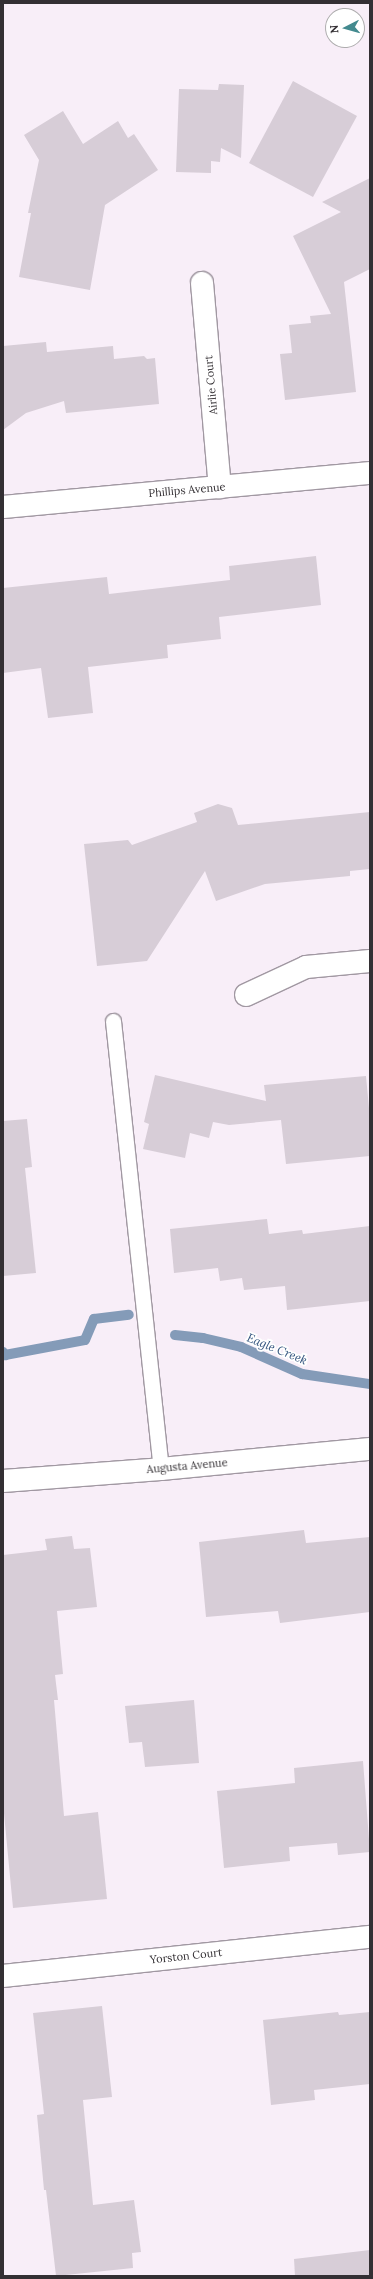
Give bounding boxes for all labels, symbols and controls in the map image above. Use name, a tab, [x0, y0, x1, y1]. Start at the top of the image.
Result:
north arrow	[325, 8, 365, 48]
text: N	[327, 24, 341, 34]
street label: Airlie Court	[202, 355, 220, 415]
street label: Phillips Avenue	[148, 480, 226, 500]
water label: Eagle Creek	[245, 1330, 309, 1368]
street label: Augusta Avenue	[146, 1456, 228, 1476]
street label: Yorston Court	[149, 1946, 223, 1966]

